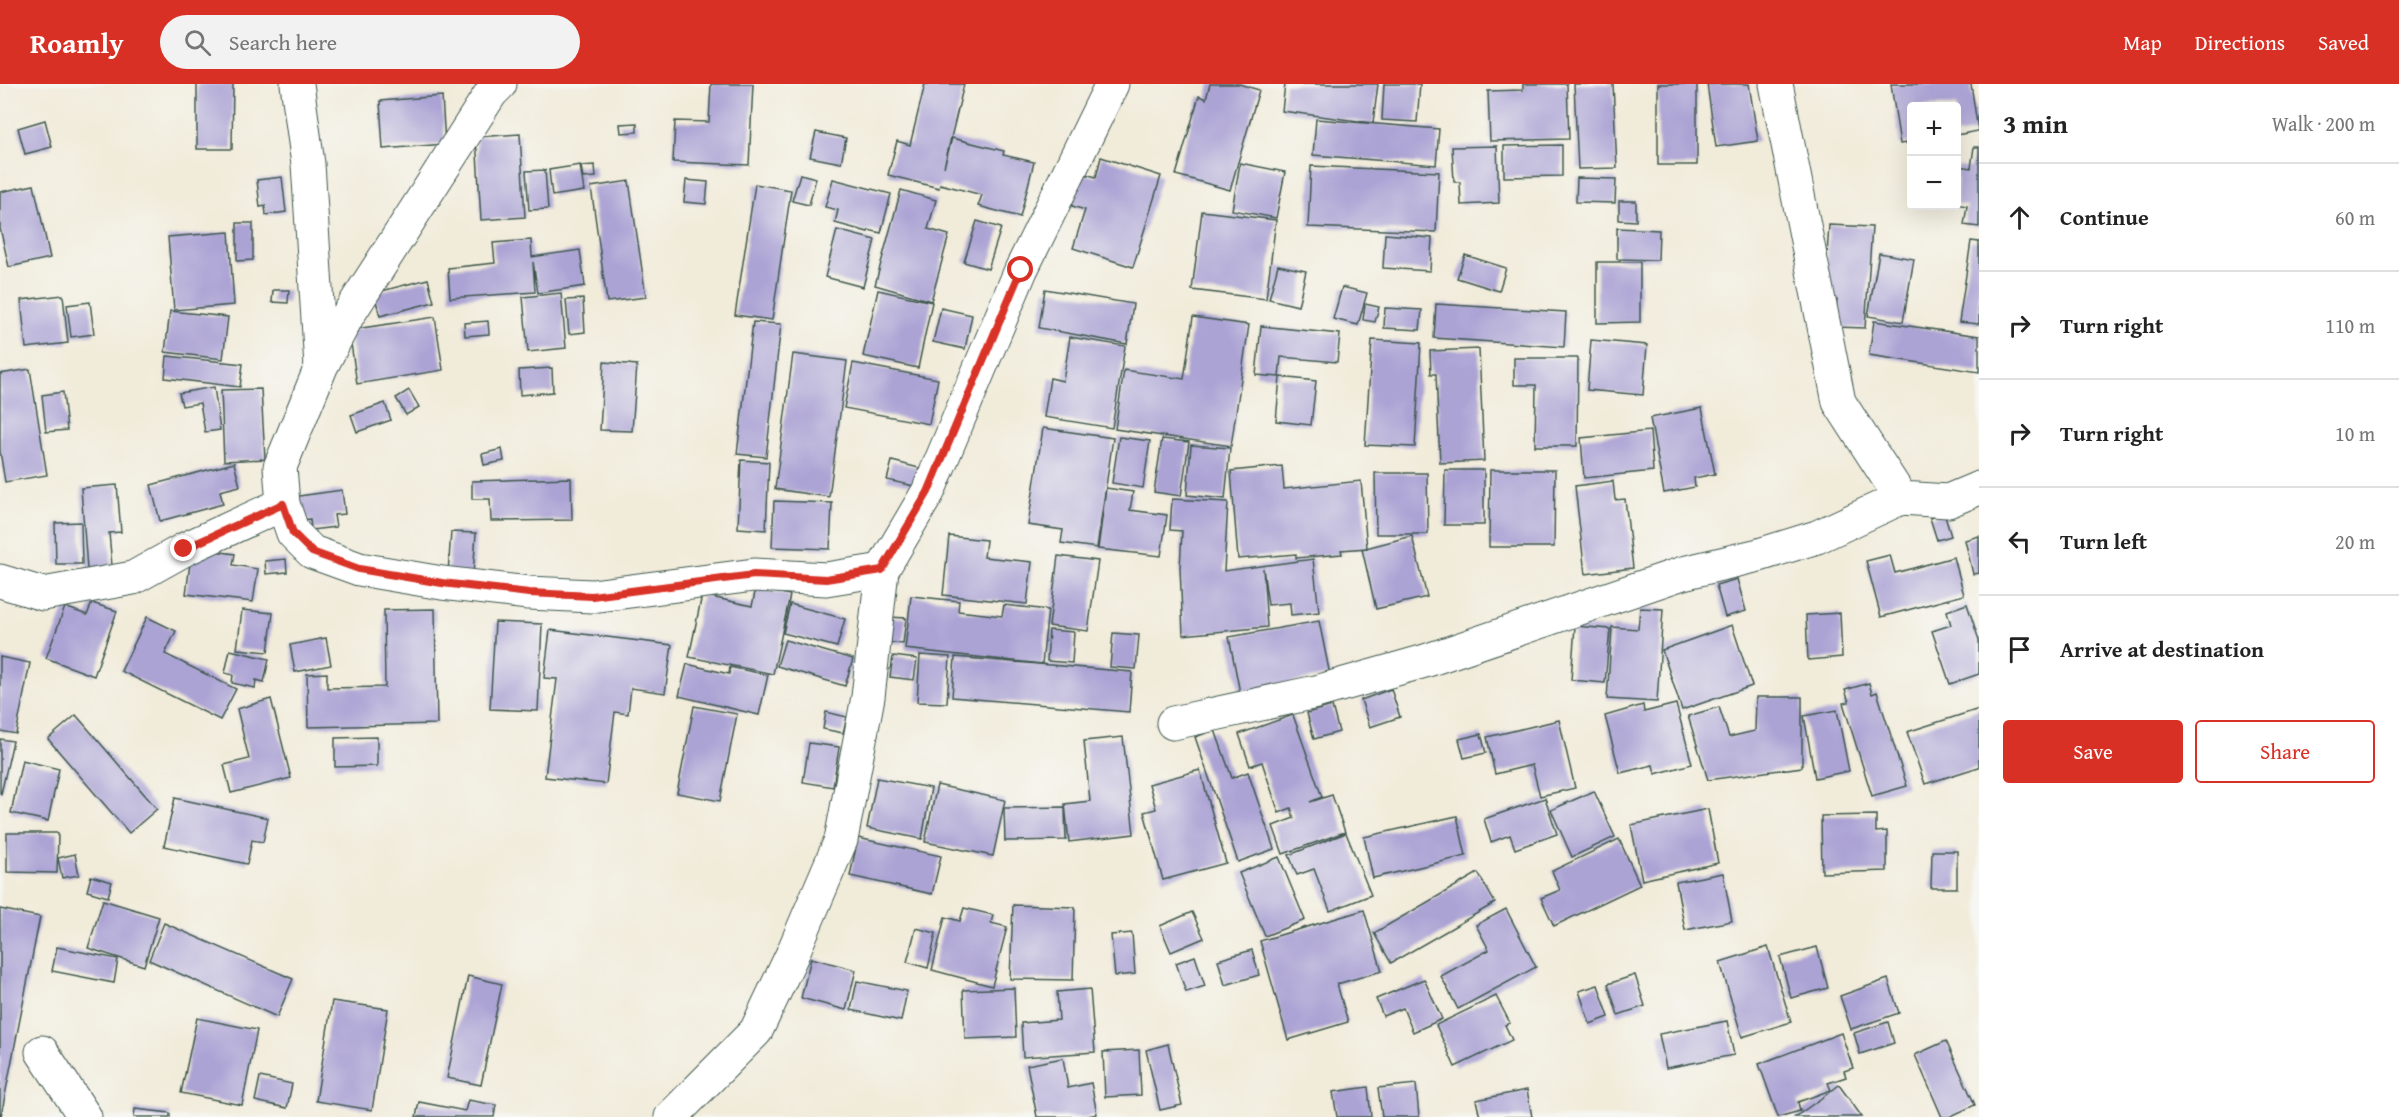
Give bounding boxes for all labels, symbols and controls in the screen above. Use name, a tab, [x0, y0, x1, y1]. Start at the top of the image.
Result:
search box	[160, 15, 580, 69]
text: Roamly	[30, 22, 124, 63]
icon: search	[181, 26, 214, 59]
text: Search here	[229, 26, 337, 58]
text: Map	[2123, 27, 2162, 58]
text: Directions	[2195, 27, 2285, 58]
text: Saved	[2318, 27, 2369, 58]
map controls	[1907, 102, 1961, 210]
button: +	[1907, 102, 1961, 156]
text: 3 min	[2003, 104, 2068, 143]
text: Walk · 200 m	[2272, 109, 2375, 138]
button: −	[1907, 156, 1961, 210]
icon: ahead	[2003, 201, 2036, 234]
text: Continue	[2060, 201, 2149, 233]
text: 60 m	[2335, 203, 2375, 232]
route start	[1007, 256, 1033, 282]
icon: right	[2003, 309, 2036, 342]
text: Turn right	[2060, 309, 2163, 341]
text: 110 m	[2325, 311, 2375, 340]
icon: right	[2003, 417, 2036, 450]
text: Turn right	[2060, 417, 2163, 449]
text: 10 m	[2335, 419, 2375, 448]
icon: left	[2003, 525, 2036, 558]
text: Turn left	[2060, 525, 2147, 557]
text: 20 m	[2335, 527, 2375, 556]
route end	[170, 535, 196, 561]
icon: arrive	[2003, 633, 2036, 666]
text: Arrive at destination	[2060, 633, 2264, 665]
button: Save	[2003, 720, 2183, 783]
button: Share	[2195, 720, 2375, 783]

